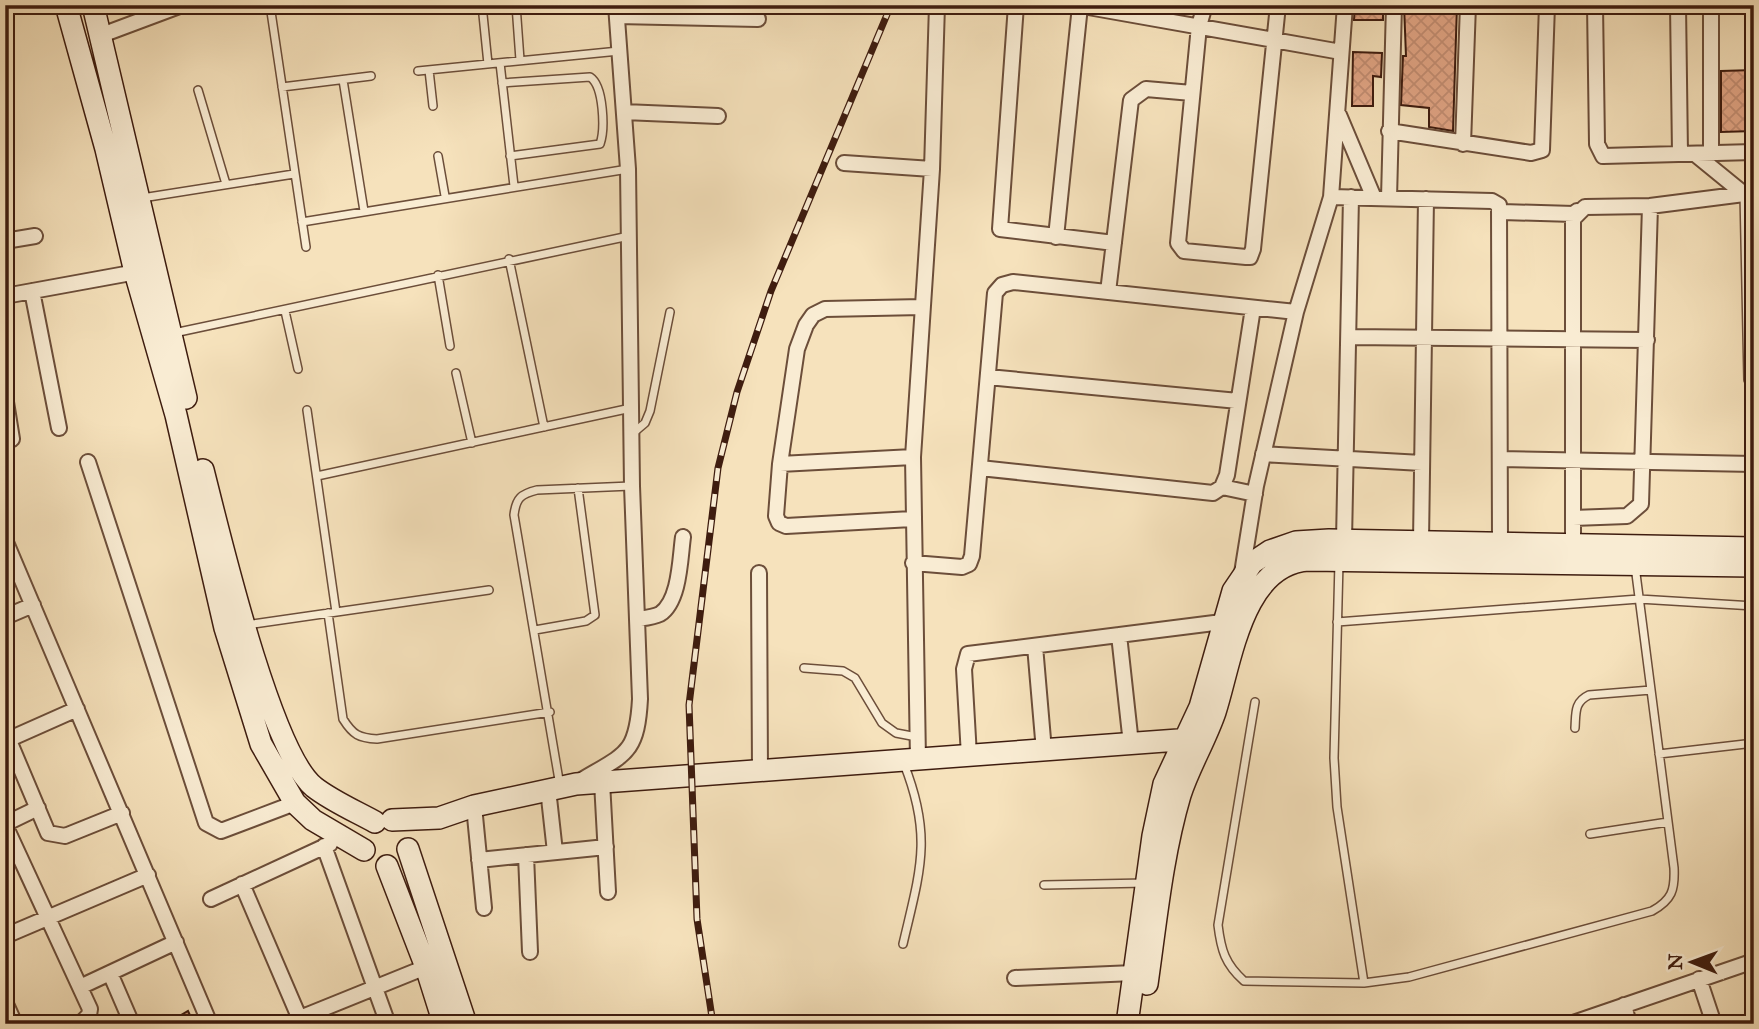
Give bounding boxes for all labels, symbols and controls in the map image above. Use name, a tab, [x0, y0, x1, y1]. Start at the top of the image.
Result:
north arrow	[1658, 928, 1728, 998]
text: N	[1664, 953, 1687, 970]

